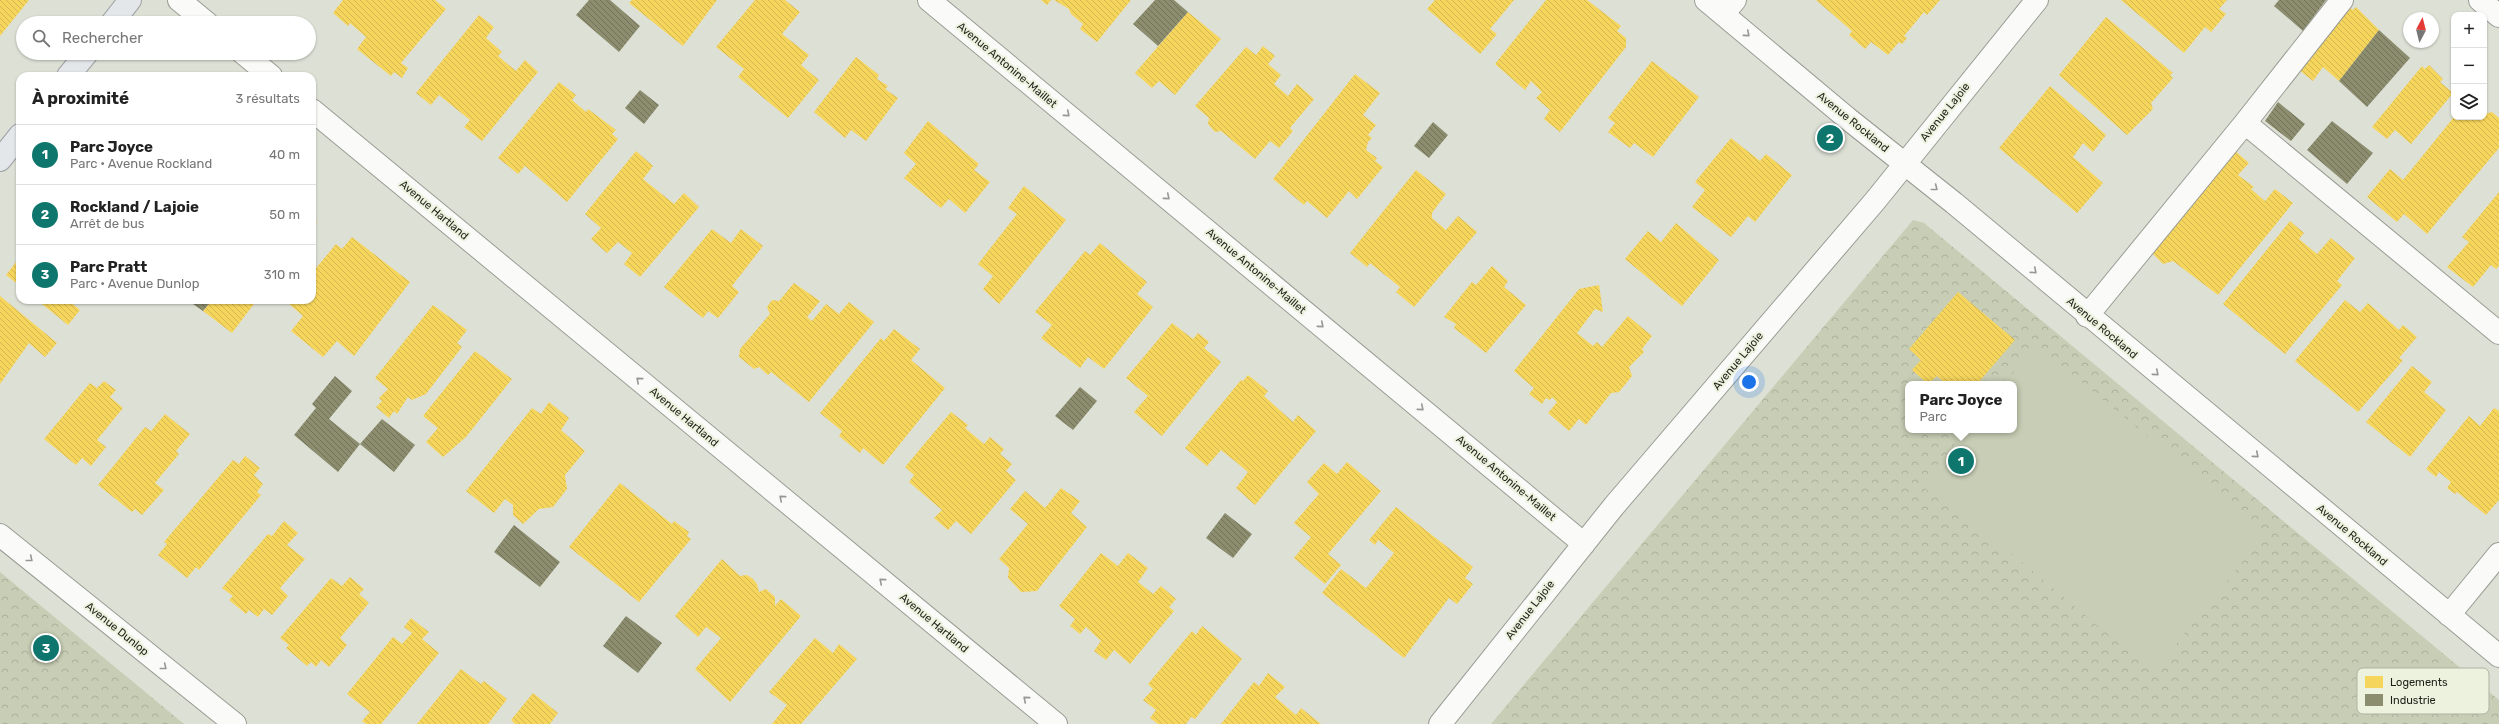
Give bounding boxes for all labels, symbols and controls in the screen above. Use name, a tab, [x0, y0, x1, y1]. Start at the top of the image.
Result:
north arrow	[2403, 12, 2439, 48]
map controls	[2451, 12, 2487, 120]
button: +	[2451, 12, 2487, 48]
search box	[16, 16, 316, 60]
street label: Avenue Antonine-Maillet	[955, 19, 1060, 111]
icon: search	[30, 27, 52, 49]
text: Rechercher	[62, 29, 143, 47]
one-way arrow	[1742, 29, 1749, 36]
button: −	[2451, 48, 2487, 84]
street label: Avenue Lajoie	[1917, 80, 1973, 144]
button: layers	[2451, 84, 2487, 120]
text: À proximité	[32, 88, 129, 108]
street label: Avenue Rockland	[1815, 89, 1891, 155]
text: 3 résultats	[235, 91, 300, 106]
one-way arrow	[1062, 110, 1069, 117]
pin: 2	[1817, 123, 1843, 153]
text: Parc Joyce	[70, 138, 153, 156]
text: 1	[42, 147, 48, 162]
text: 40 m	[269, 147, 300, 162]
text: Parc · Avenue Rockland	[70, 156, 212, 171]
street label: Avenue Hartland	[397, 178, 471, 242]
one-way arrow	[1930, 183, 1937, 190]
one-way arrow	[1162, 193, 1169, 200]
text: Rockland / Lajoie	[70, 198, 199, 216]
text: 2	[41, 207, 49, 222]
text: 50 m	[269, 207, 300, 222]
text: Arrêt de bus	[70, 216, 144, 231]
street label: Avenue Antonine-Maillet	[1204, 225, 1309, 317]
text: Parc Pratt	[70, 258, 147, 276]
text: 3	[41, 267, 49, 282]
text: 310 m	[264, 267, 300, 282]
one-way arrow	[2030, 267, 2037, 274]
text: Parc · Avenue Dunlop	[70, 276, 199, 291]
street label: Avenue Rockland	[2064, 295, 2140, 361]
one-way arrow	[1316, 320, 1323, 327]
street label: Avenue Lajoie	[1710, 329, 1766, 393]
one-way arrow	[2151, 368, 2158, 375]
your location	[1739, 372, 1759, 392]
one-way arrow	[636, 377, 643, 384]
popup	[1905, 381, 2017, 433]
street label: Avenue Hartland	[647, 385, 721, 449]
text: Parc Joyce	[1920, 391, 2002, 409]
one-way arrow	[1416, 403, 1423, 410]
text: Parc	[1920, 409, 1947, 424]
street label: Avenue Antonine-Maillet	[1454, 432, 1559, 524]
pin: 1	[1948, 446, 1974, 476]
one-way arrow	[2251, 451, 2258, 458]
one-way arrow	[780, 496, 787, 503]
street label: Avenue Rockland	[2314, 502, 2390, 568]
one-way arrow	[26, 554, 33, 561]
one-way arrow	[880, 578, 887, 585]
street label: Avenue Lajoie	[1503, 578, 1557, 642]
street label: Avenue Hartland	[897, 591, 971, 655]
street label: Avenue Dunlop	[83, 600, 151, 658]
pin: 3	[33, 633, 59, 663]
one-way arrow	[160, 662, 167, 669]
legend	[2357, 668, 2489, 714]
text: Logements	[2390, 676, 2448, 689]
text: Industrie	[2390, 694, 2436, 707]
one-way arrow	[1023, 697, 1031, 704]

